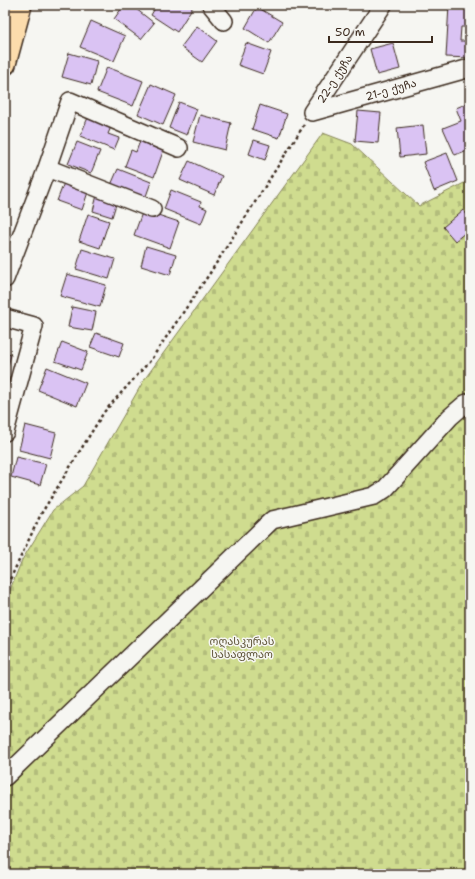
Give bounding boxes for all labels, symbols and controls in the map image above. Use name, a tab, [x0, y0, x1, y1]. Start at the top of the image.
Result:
scale bar	[329, 18, 432, 44]
text: 50 m	[335, 24, 365, 40]
street label: 22-ე ქუჩა	[314, 52, 356, 106]
street label: 21-ე ქუჩა	[364, 76, 418, 104]
park label: ოღასკურას სასაფლაო	[210, 634, 275, 662]

